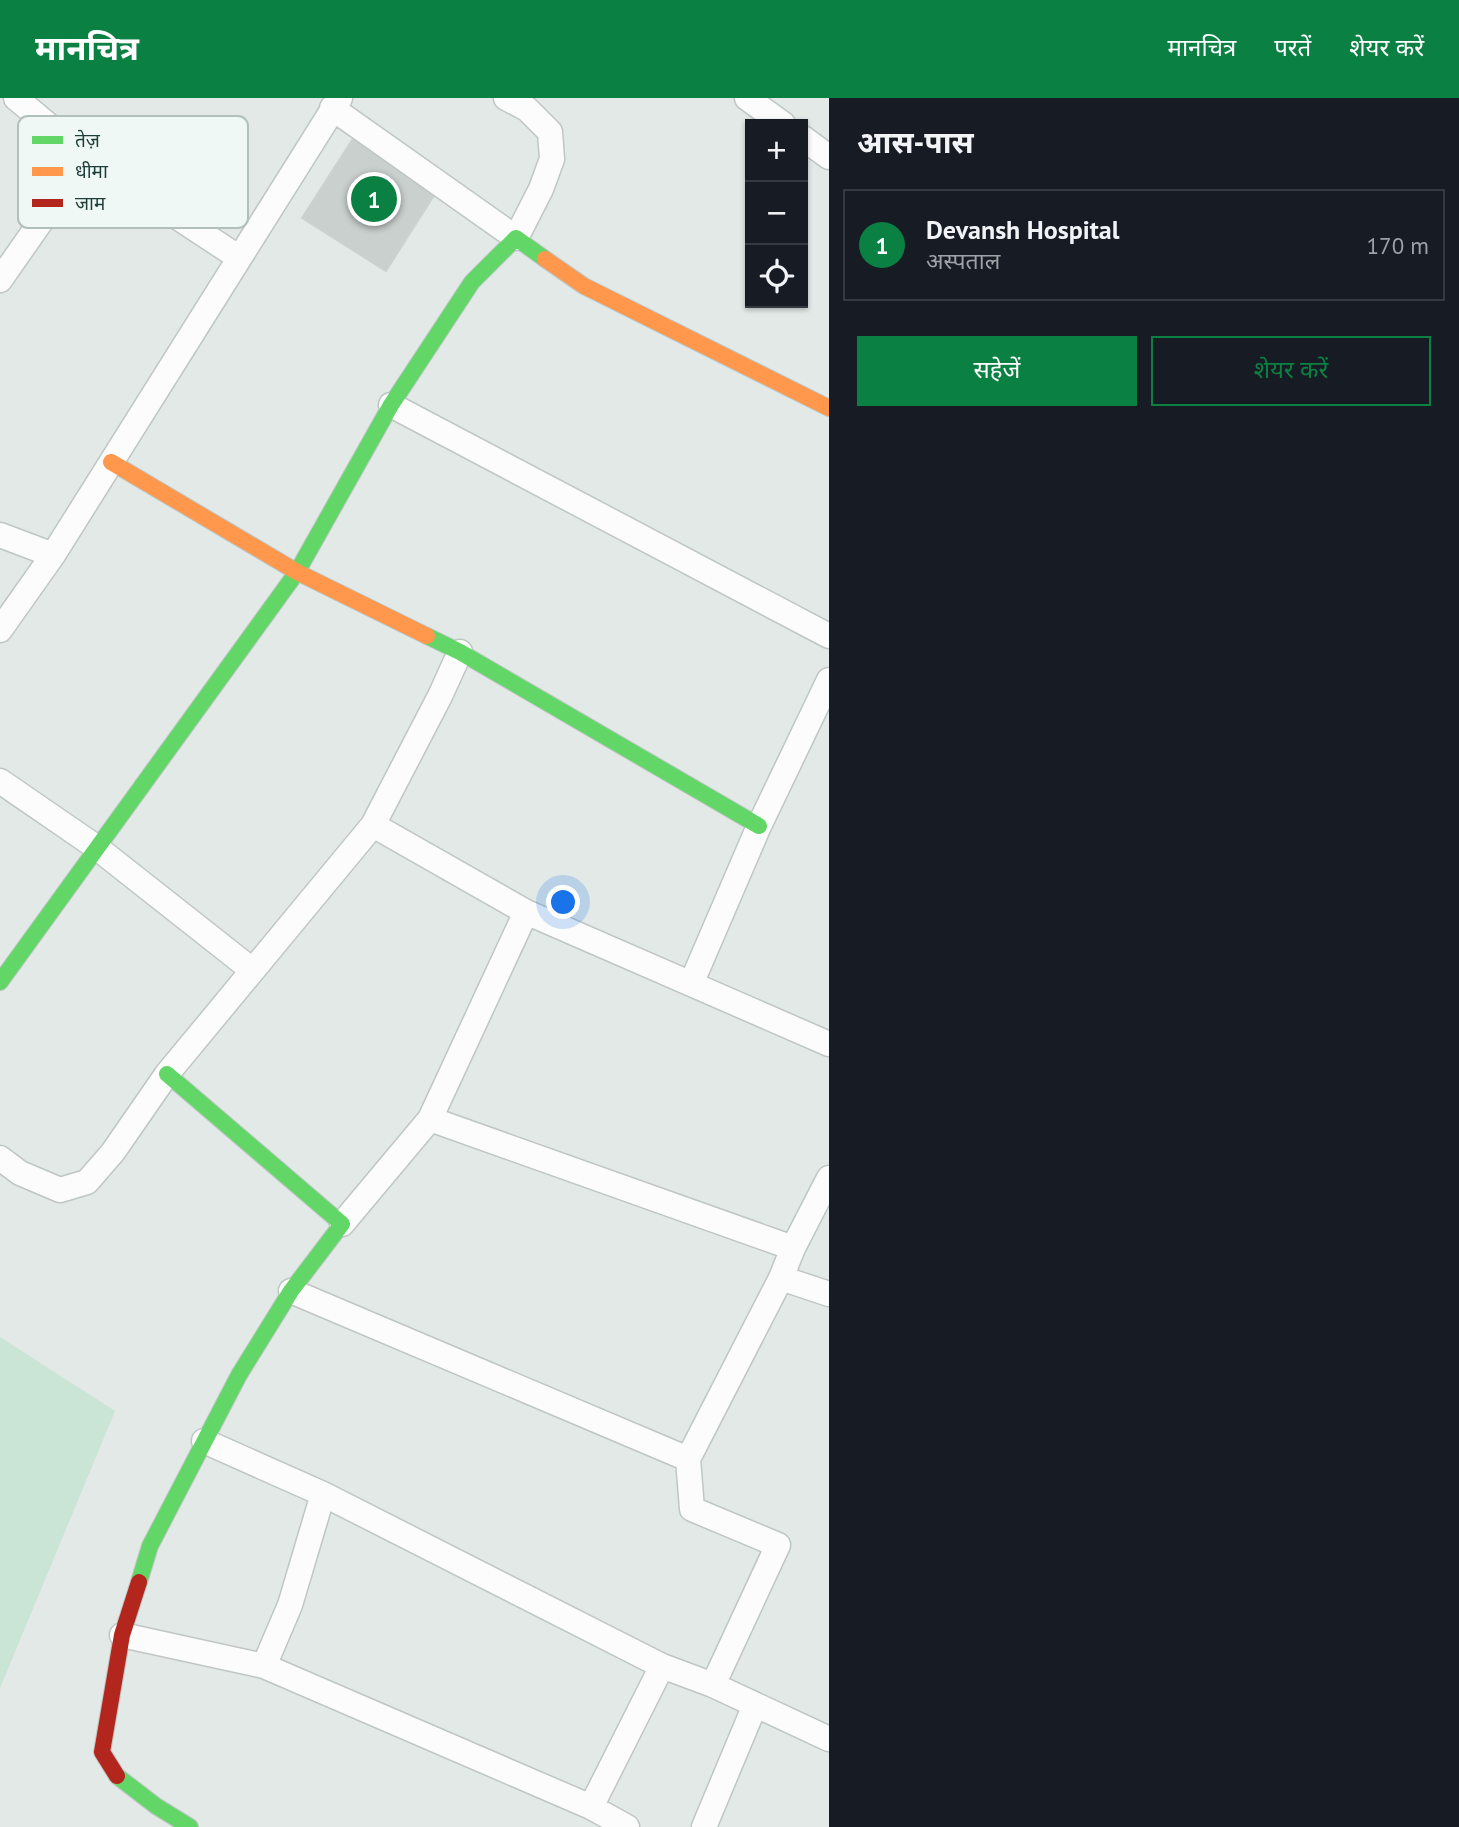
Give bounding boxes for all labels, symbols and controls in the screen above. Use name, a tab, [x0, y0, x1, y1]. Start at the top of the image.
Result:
text: मानचित्र	[35, 26, 139, 69]
text: मानचित्र	[1168, 32, 1236, 63]
text: परतें	[1274, 32, 1311, 63]
text: शेयर करें	[1349, 32, 1424, 63]
legend	[18, 116, 248, 228]
map controls	[745, 119, 808, 308]
button: +	[745, 119, 808, 182]
text: आस-पास	[857, 122, 974, 161]
text: तेज़	[75, 128, 101, 152]
text: धीमा	[75, 159, 109, 183]
pin: 1	[351, 173, 397, 225]
button: −	[745, 182, 808, 245]
text: जाम	[75, 191, 106, 215]
text: Devansh Hospital	[926, 213, 1119, 246]
text: 1	[875, 231, 889, 260]
text: 170 m	[1367, 231, 1429, 260]
button: locate	[745, 245, 808, 308]
text: अस्पताल	[926, 246, 1000, 275]
button: सहेजें	[857, 336, 1137, 406]
button: शेयर करें	[1151, 336, 1431, 406]
your location	[546, 885, 580, 919]

